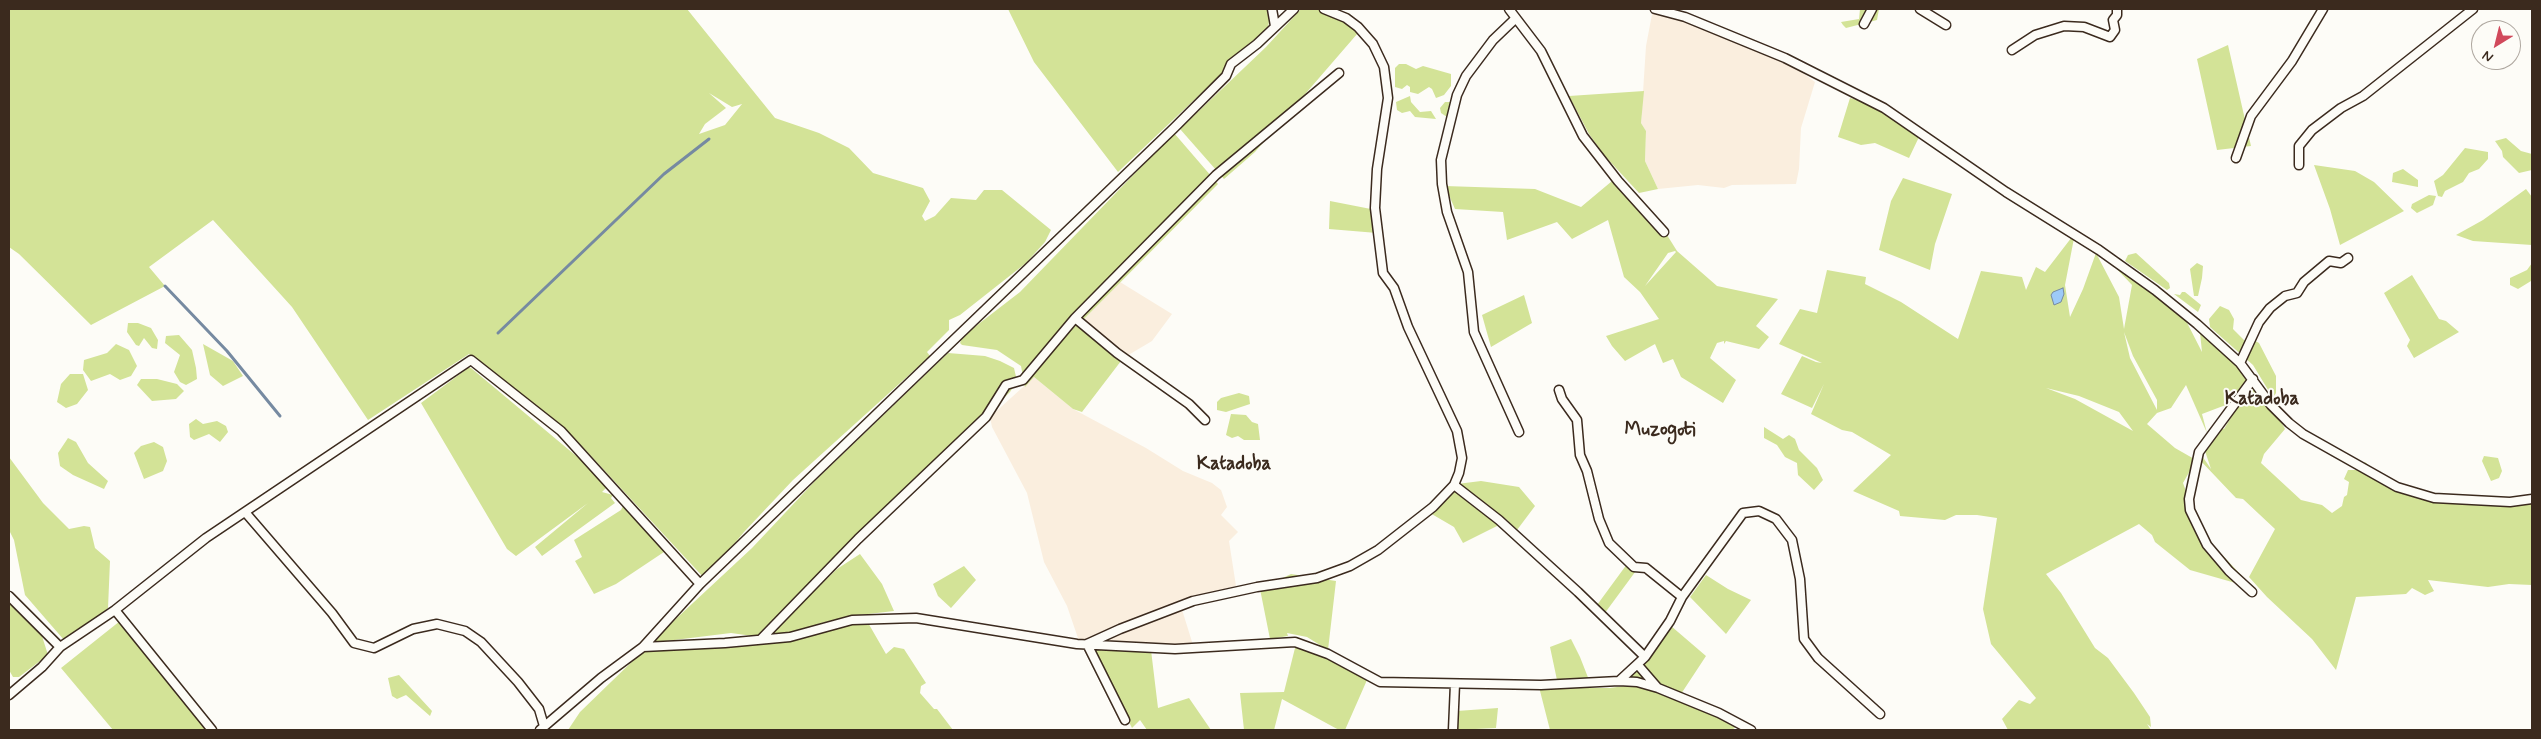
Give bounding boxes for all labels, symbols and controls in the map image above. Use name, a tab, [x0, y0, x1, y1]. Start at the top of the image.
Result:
north arrow	[2471, 20, 2521, 70]
text: N	[2479, 46, 2497, 66]
district label: Katadoba	[2225, 389, 2299, 411]
district label: Muzogoti	[1625, 420, 1695, 442]
district label: Katadoba	[1197, 454, 1271, 476]

